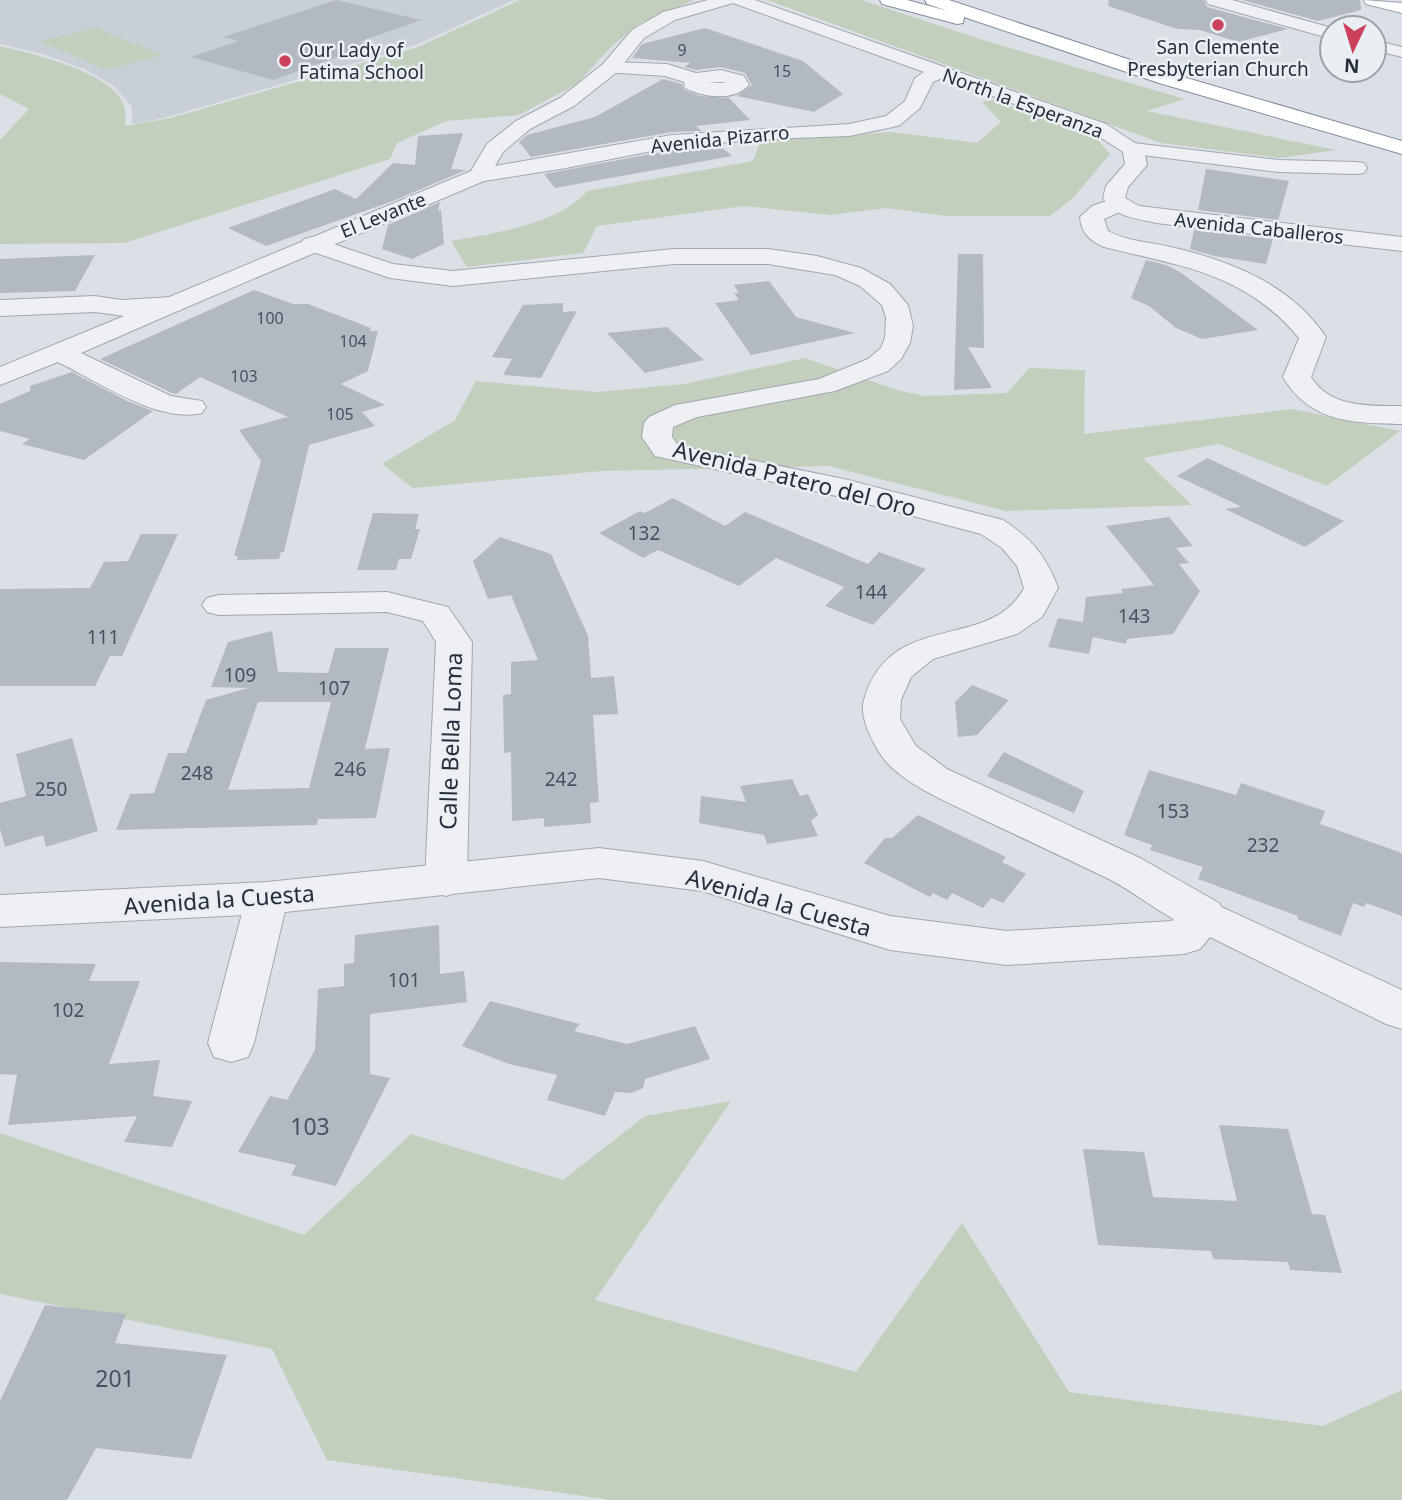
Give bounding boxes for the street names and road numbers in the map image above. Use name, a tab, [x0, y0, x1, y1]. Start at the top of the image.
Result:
street label: North la Esperanza	[939, 62, 1107, 144]
street label: Avenida Pizarro	[649, 119, 791, 159]
street label: El Levante	[336, 186, 430, 244]
street label: Avenida Caballeros	[1173, 206, 1345, 250]
street label: Avenida Patero del Oro	[670, 432, 920, 524]
street label: Calle Bella Loma	[431, 652, 469, 830]
street label: Avenida la Cuesta	[683, 860, 875, 944]
street label: Avenida la Cuesta	[122, 876, 316, 922]

